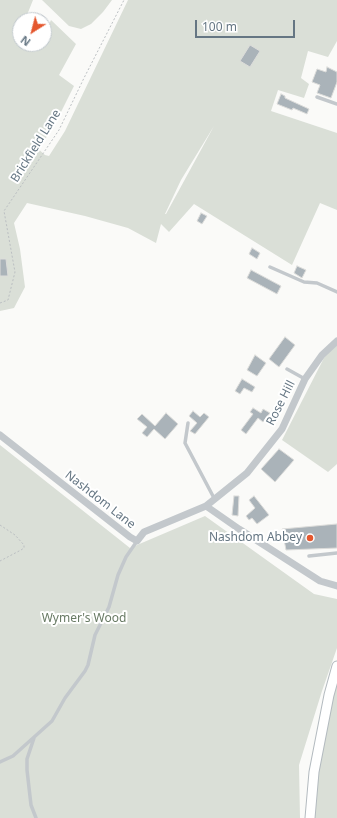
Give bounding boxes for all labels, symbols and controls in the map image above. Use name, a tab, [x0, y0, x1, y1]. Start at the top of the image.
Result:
north arrow	[12, 12, 52, 52]
scale bar	[197, 12, 297, 38]
text: 100 m	[202, 18, 237, 35]
text: N	[17, 33, 33, 50]
street label: Brickfield Lane	[8, 107, 64, 185]
street label: Rose Hill	[264, 378, 298, 428]
street label: Nashdom Lane	[62, 468, 138, 532]
place label: Nashdom Abbey	[209, 531, 302, 545]
marker: Nashdom Abbey	[305, 533, 315, 543]
park label: Wymer's Wood	[42, 612, 126, 626]

